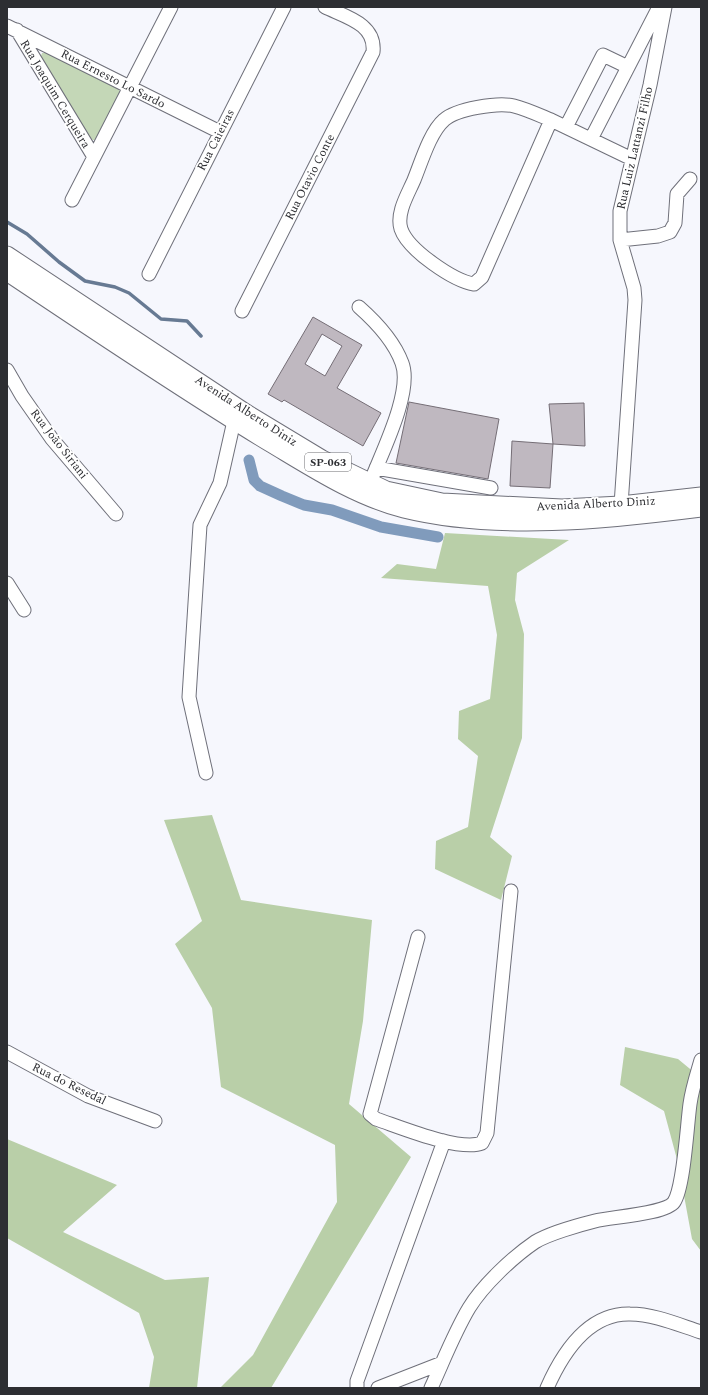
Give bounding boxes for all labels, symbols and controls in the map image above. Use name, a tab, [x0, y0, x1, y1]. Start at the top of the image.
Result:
street label: Rua Joaquim Cerqueira	[15, 36, 95, 152]
street label: Rua Ernesto Lo Sardo	[57, 44, 169, 114]
street label: Rua Luiz Lattanzi Filho	[612, 85, 658, 211]
street label: Rua Caieiras	[192, 106, 240, 174]
street label: Rua Otavio Conte	[280, 130, 340, 223]
street label: Avenida Alberto Diniz	[191, 371, 301, 451]
street label: Rua João Siriani	[25, 405, 93, 484]
road number: SP-063	[305, 453, 351, 471]
street label: Avenida Alberto Diniz	[536, 491, 656, 517]
street label: Rua do Resedal	[29, 1058, 109, 1110]

